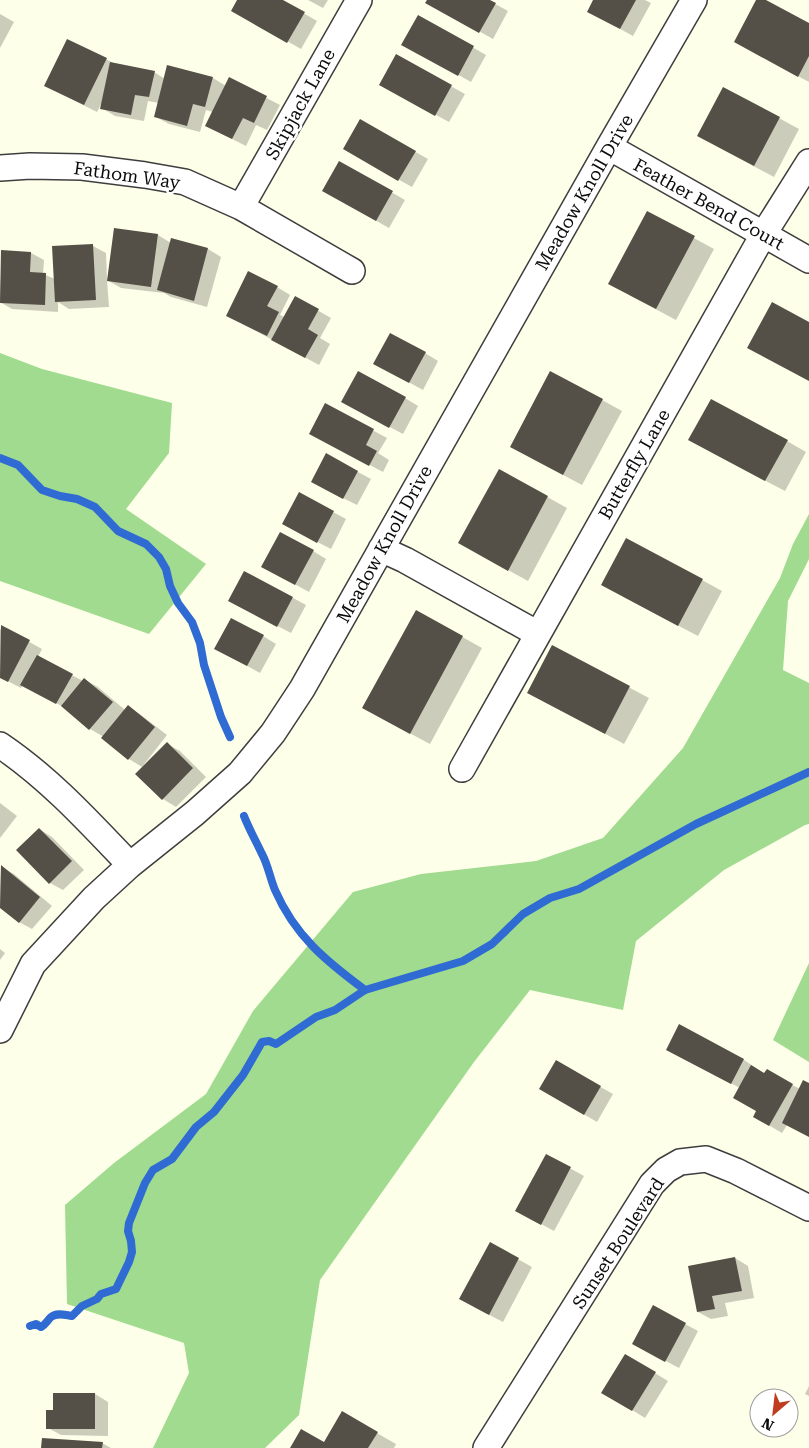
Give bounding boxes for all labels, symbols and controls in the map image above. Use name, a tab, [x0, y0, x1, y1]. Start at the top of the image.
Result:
street label: Skipjack Lane	[261, 45, 339, 163]
street label: Meadow Knoll Drive	[531, 110, 637, 274]
street label: Feather Bend Court	[630, 154, 788, 254]
street label: Fathom Way	[72, 157, 182, 193]
street label: Butterfly Lane	[594, 405, 674, 523]
street label: Meadow Knoll Drive	[332, 462, 436, 626]
street label: Sunset Boulevard	[568, 1173, 668, 1312]
north arrow	[749, 1388, 799, 1438]
text: N	[759, 1415, 776, 1434]

